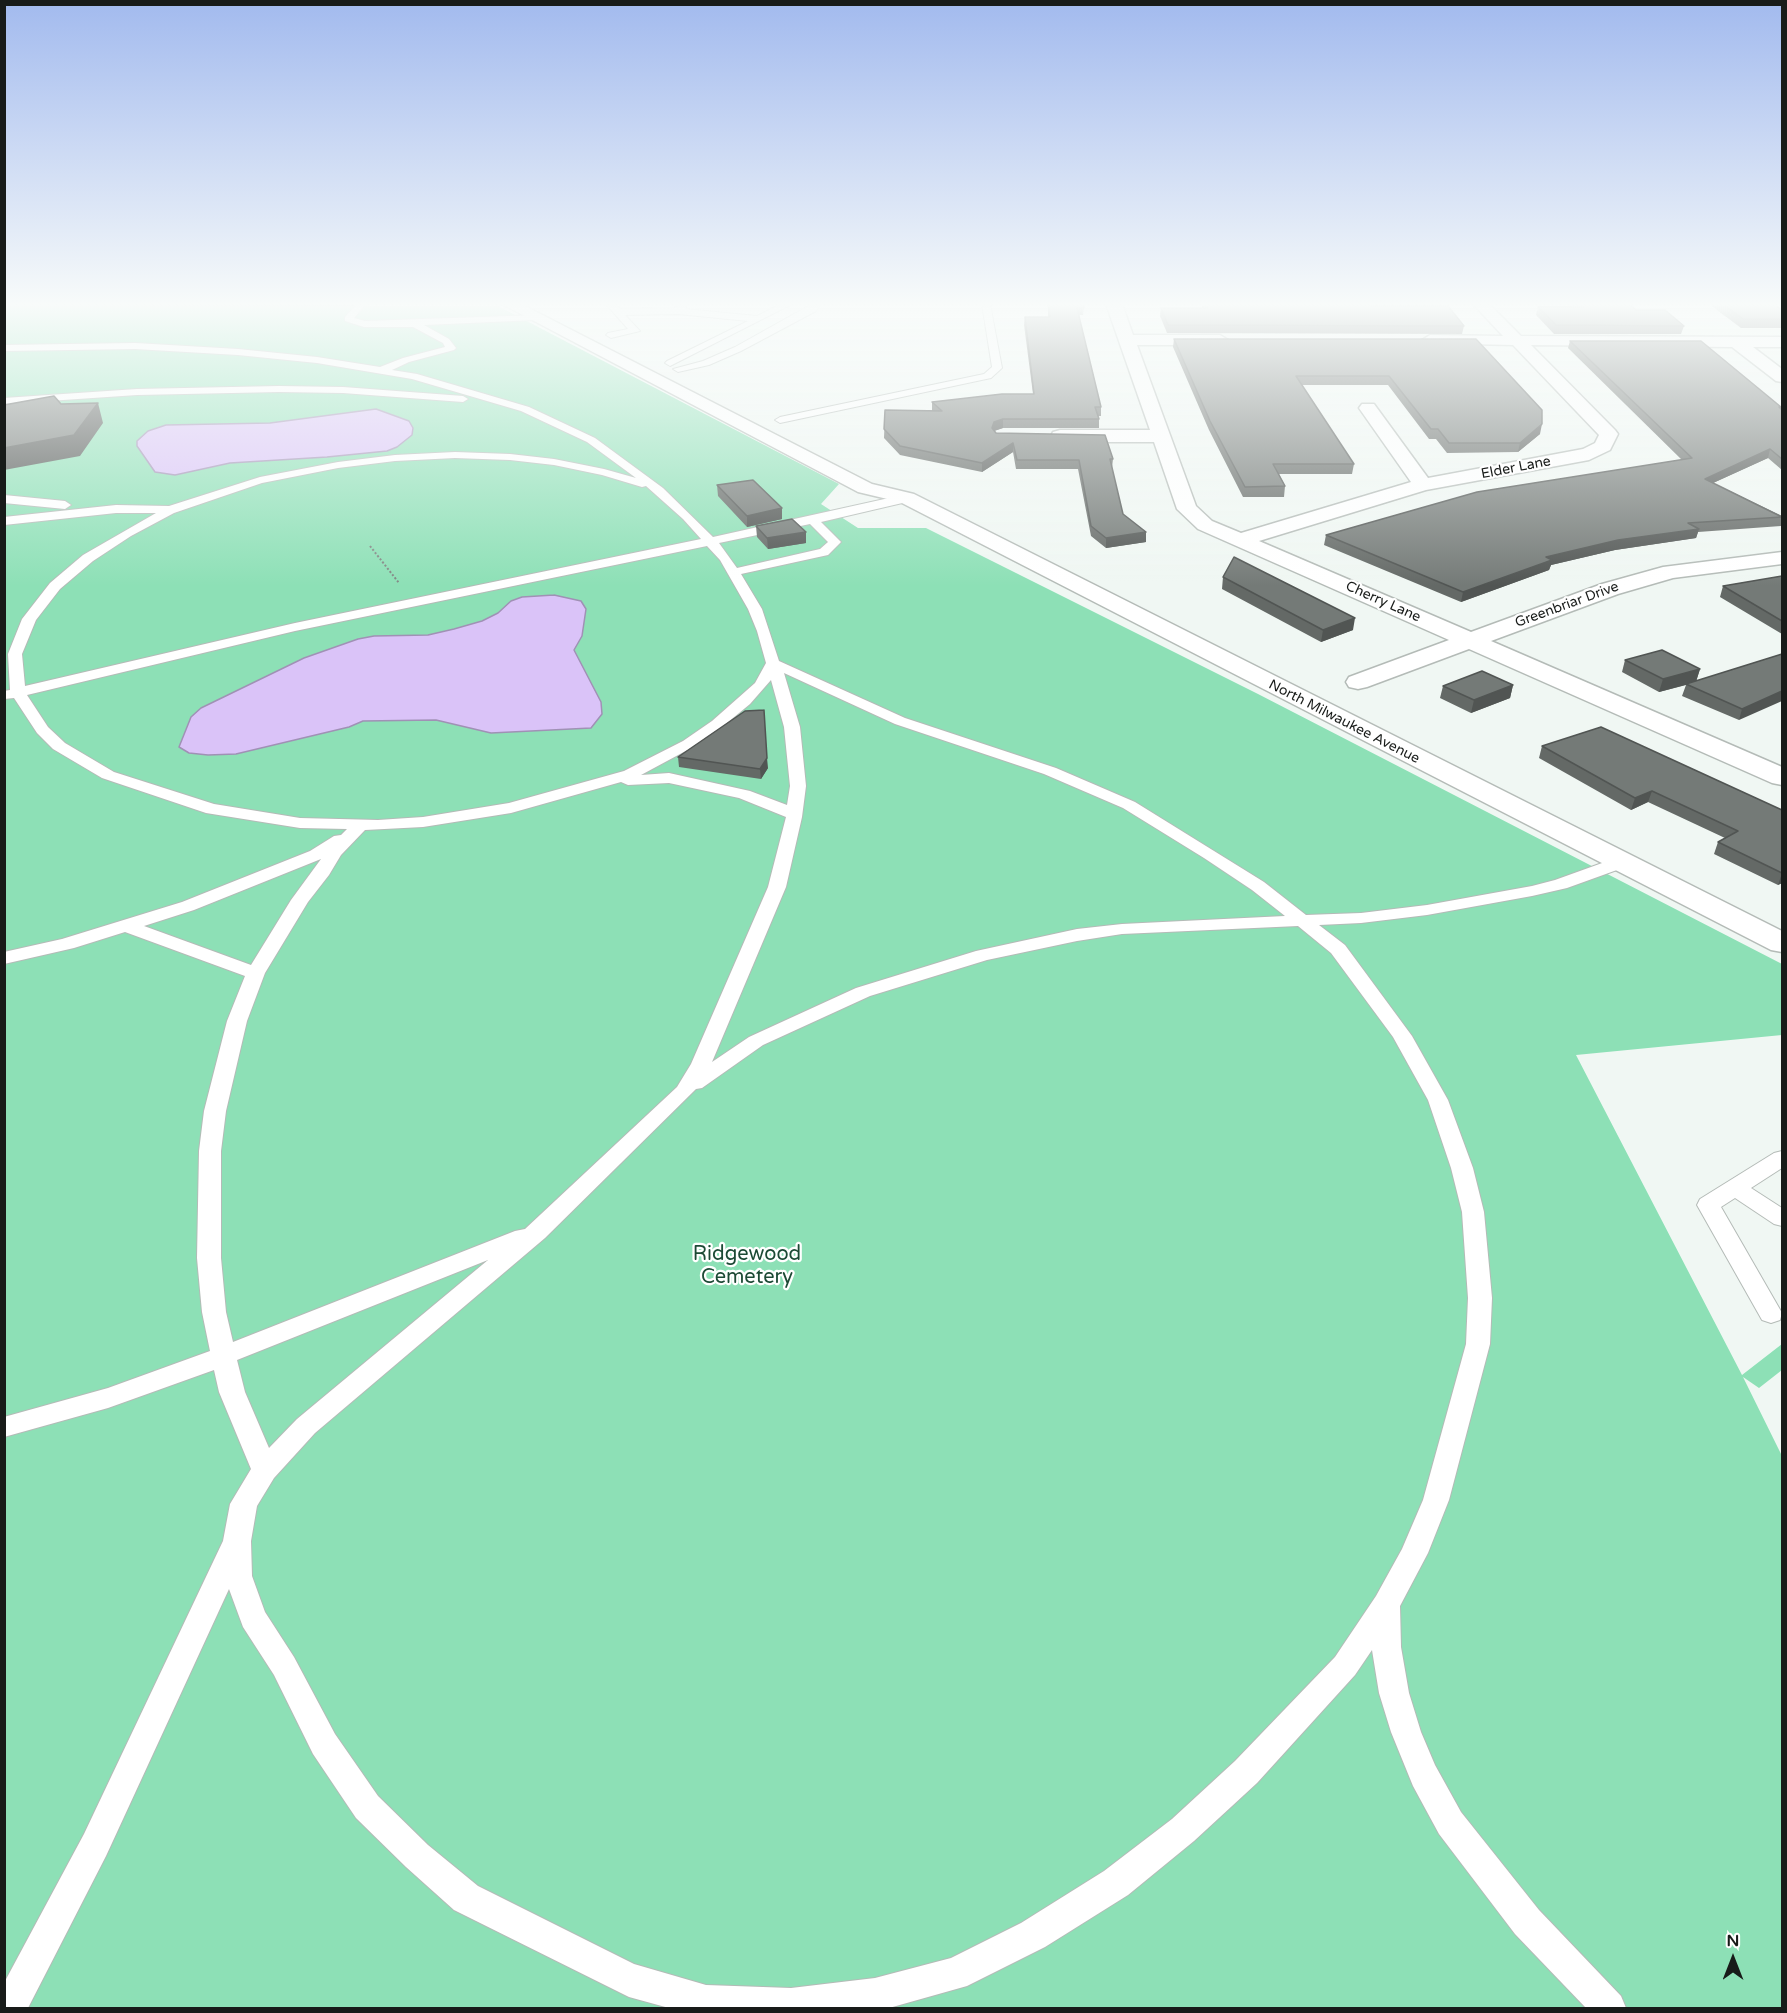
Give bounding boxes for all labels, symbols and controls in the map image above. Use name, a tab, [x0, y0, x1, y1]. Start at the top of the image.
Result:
street label: Elder Lane	[1480, 453, 1552, 483]
street label: Cherry Lane	[1343, 578, 1423, 626]
street label: Greenbriar Drive	[1513, 578, 1621, 632]
street label: North Milwaukee Avenue	[1266, 677, 1422, 767]
park label: Ridgewood Cemetery	[693, 1243, 801, 1290]
north arrow	[1703, 1929, 1763, 1989]
text: N	[1727, 1931, 1739, 1951]

